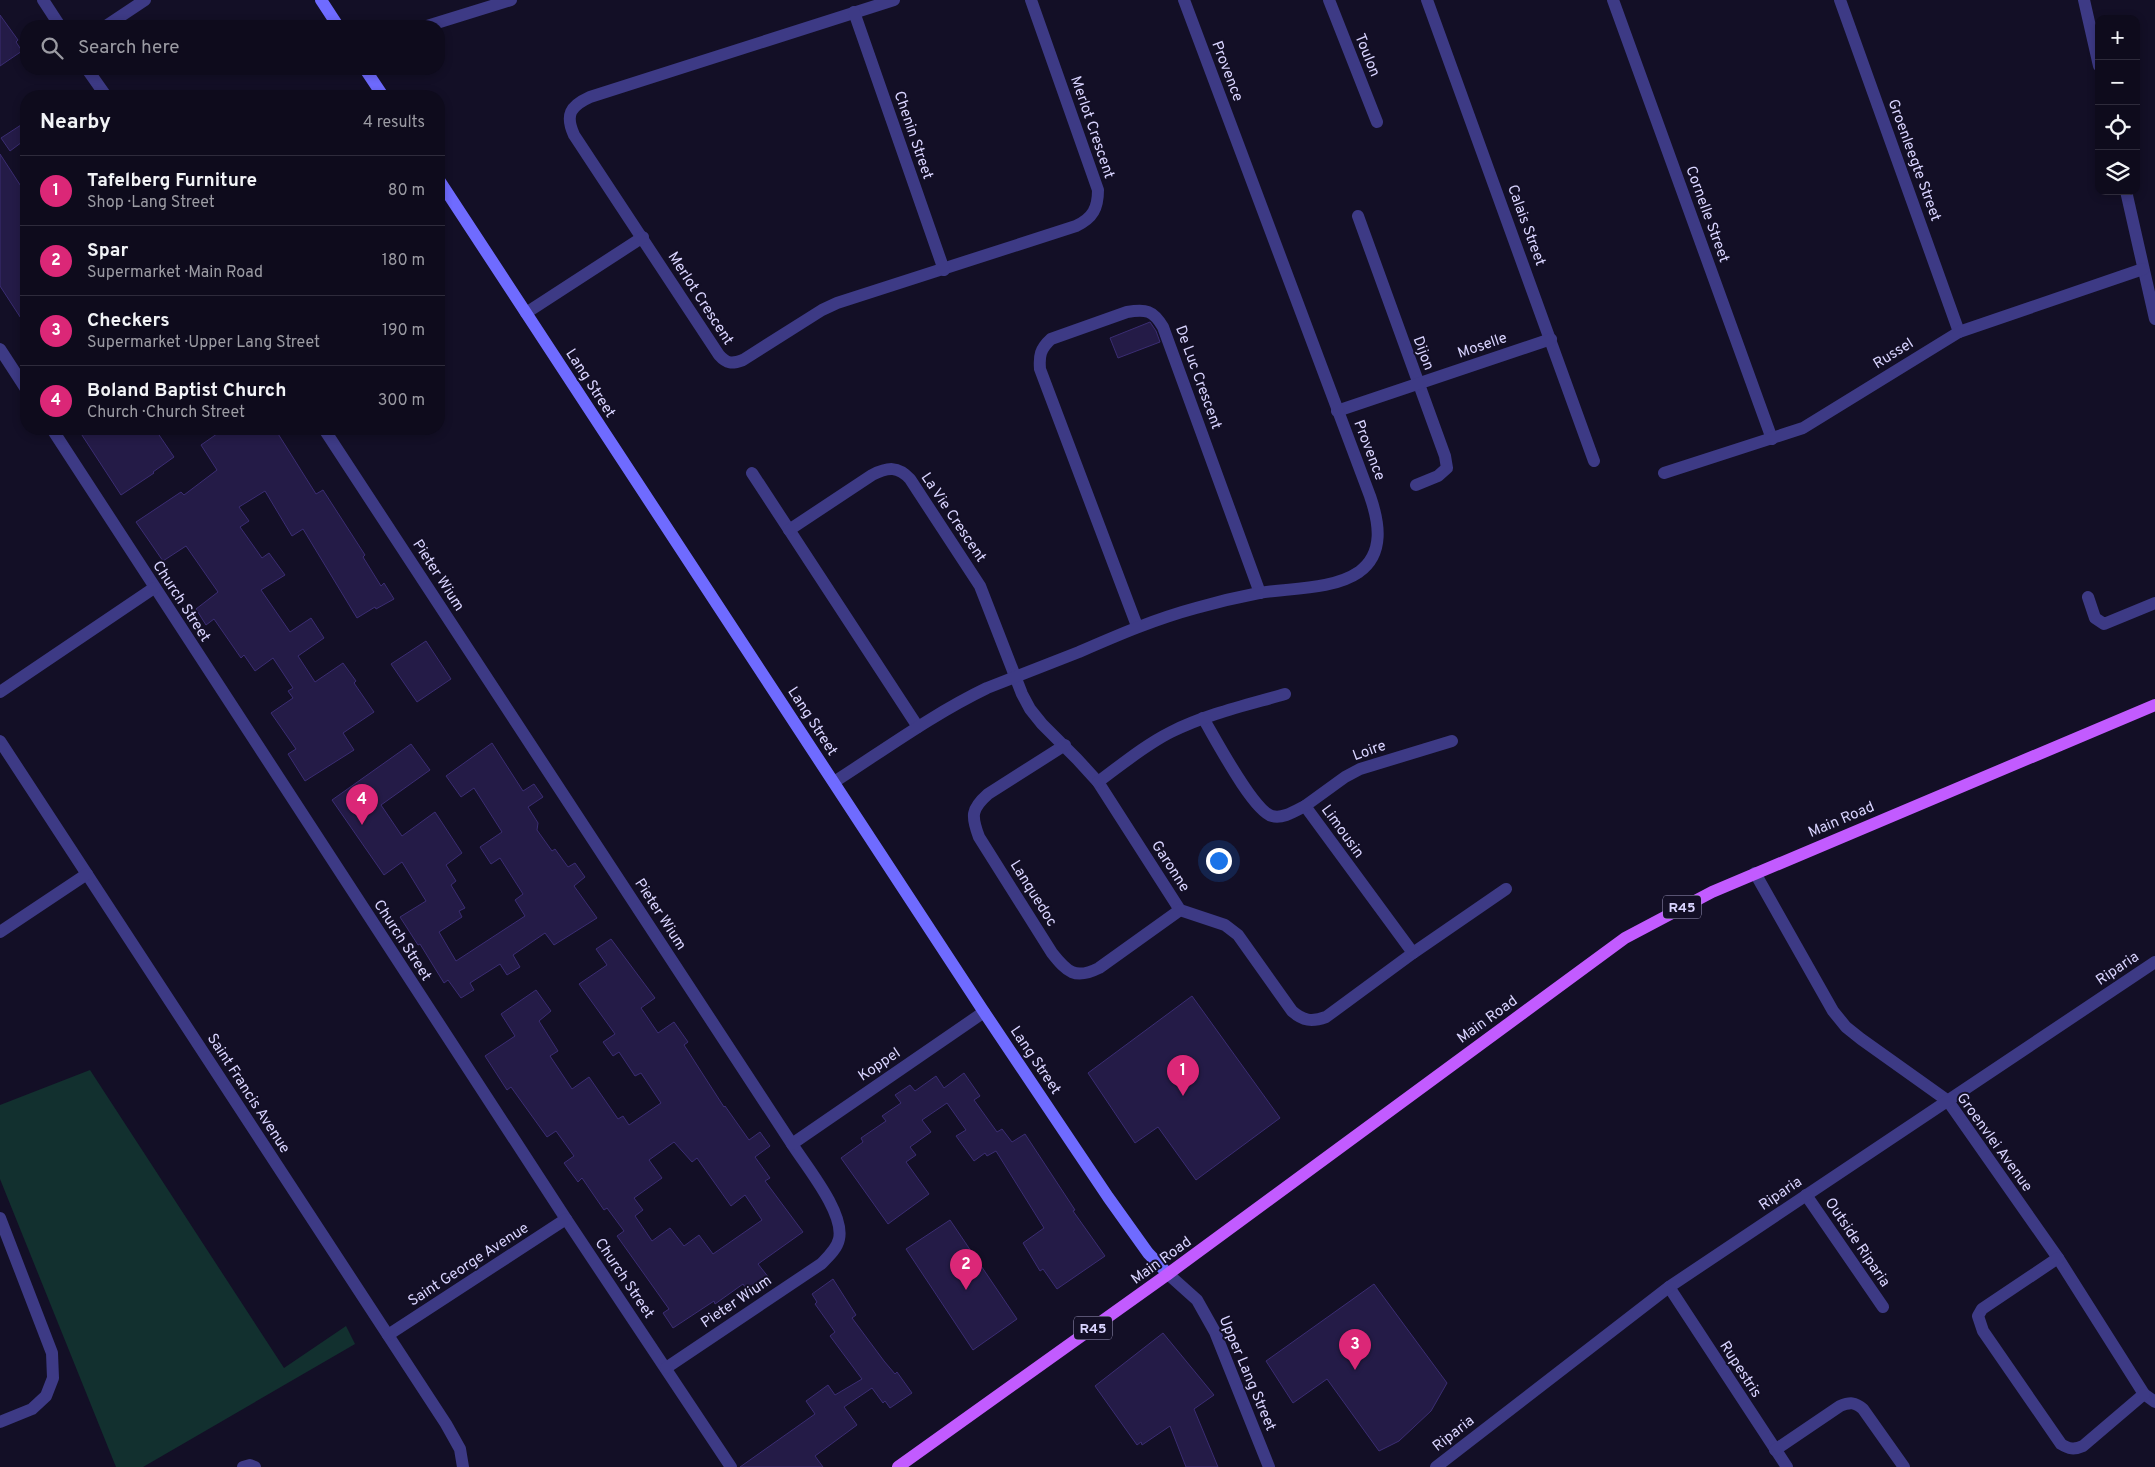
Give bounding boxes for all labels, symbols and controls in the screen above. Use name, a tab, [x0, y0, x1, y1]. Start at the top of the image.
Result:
map controls	[2095, 15, 2140, 195]
button: +	[2095, 15, 2140, 60]
search box	[20, 20, 445, 75]
street label: Toulon	[1349, 31, 1384, 80]
icon: search	[38, 34, 66, 62]
text: Search here	[78, 36, 180, 60]
street label: Provence	[1206, 39, 1247, 105]
button: −	[2095, 60, 2140, 105]
street label: Merlot Crescent	[1065, 74, 1118, 181]
street label: Chenin Street	[889, 89, 937, 182]
street label: Groenleegte Street	[1883, 97, 1944, 224]
button: locate	[2095, 105, 2140, 150]
text: Nearby	[40, 109, 111, 136]
text: 4 results	[363, 113, 425, 133]
button: layers	[2095, 150, 2140, 195]
street label: Cornelle Street	[1680, 164, 1733, 265]
text: Tafelberg Furniture	[87, 169, 257, 193]
text: 1	[53, 181, 59, 201]
text: 80 m	[388, 181, 425, 201]
street label: Calais Street	[1502, 182, 1549, 269]
text: Shop · Lang Street	[87, 193, 215, 213]
text: Spar	[87, 239, 128, 263]
street label: Merlot Crescent	[663, 249, 737, 349]
text: 2	[51, 251, 61, 271]
text: 180 m	[382, 251, 425, 271]
text: Supermarket · Main Road	[87, 263, 263, 283]
text: Checkers	[87, 309, 170, 333]
text: 3	[51, 321, 61, 341]
text: 190 m	[382, 321, 425, 341]
street label: De Luc Crescent	[1170, 323, 1225, 432]
street label: Moselle	[1455, 329, 1510, 364]
text: Supermarket · Upper Lang Street	[87, 333, 320, 353]
street label: Dijon	[1408, 334, 1438, 373]
street label: Russel	[1870, 335, 1918, 374]
street label: Lang Street	[560, 346, 619, 422]
text: Boland Baptist Church	[87, 379, 286, 403]
text: 4	[51, 391, 61, 411]
text: 300 m	[378, 391, 425, 411]
text: Church · Church Street	[87, 403, 245, 423]
street label: Provence	[1348, 418, 1389, 484]
street label: La Vie Crescent	[916, 469, 990, 566]
street label: Pieter Wium	[408, 536, 468, 615]
street label: Church Street	[147, 558, 214, 646]
street label: Lang Street	[782, 684, 841, 760]
street label: Loire	[1350, 737, 1389, 766]
pin: 4	[346, 784, 378, 825]
street label: Main Road	[1806, 798, 1878, 843]
street label: Limousin	[1316, 802, 1367, 862]
street label: Garonne	[1146, 838, 1193, 896]
your location	[1206, 848, 1232, 874]
street label: Lanquedoc	[1005, 857, 1061, 931]
street label: Pieter Wium	[630, 875, 690, 954]
road number: R45	[1663, 896, 1701, 919]
street label: Church Street	[368, 897, 435, 985]
street label: Riparia	[2093, 948, 2143, 991]
street label: Main Road	[1454, 992, 1522, 1048]
street label: Lang Street	[1005, 1023, 1065, 1099]
street label: Saint Francis Avenue	[202, 1030, 294, 1157]
street label: Koppel	[855, 1044, 905, 1086]
pin: 1	[1167, 1055, 1199, 1096]
street label: Groenvlei Avenue	[1952, 1090, 2036, 1196]
street label: Riparia	[1756, 1173, 1806, 1216]
street label: Outside Riparia	[1820, 1194, 1894, 1291]
street label: Saint George Avenue	[405, 1219, 533, 1311]
street label: Main Road	[1128, 1233, 1196, 1289]
street label: Church Street	[590, 1235, 658, 1323]
pin: 2	[950, 1249, 982, 1290]
street label: Pieter Wium	[698, 1272, 776, 1333]
street label: Upper Lang Street	[1214, 1313, 1279, 1434]
road number: R45	[1074, 1316, 1112, 1340]
pin: 3	[1339, 1329, 1371, 1370]
street label: Rupestris	[1714, 1338, 1765, 1402]
street label: Riparia	[1429, 1412, 1479, 1456]

